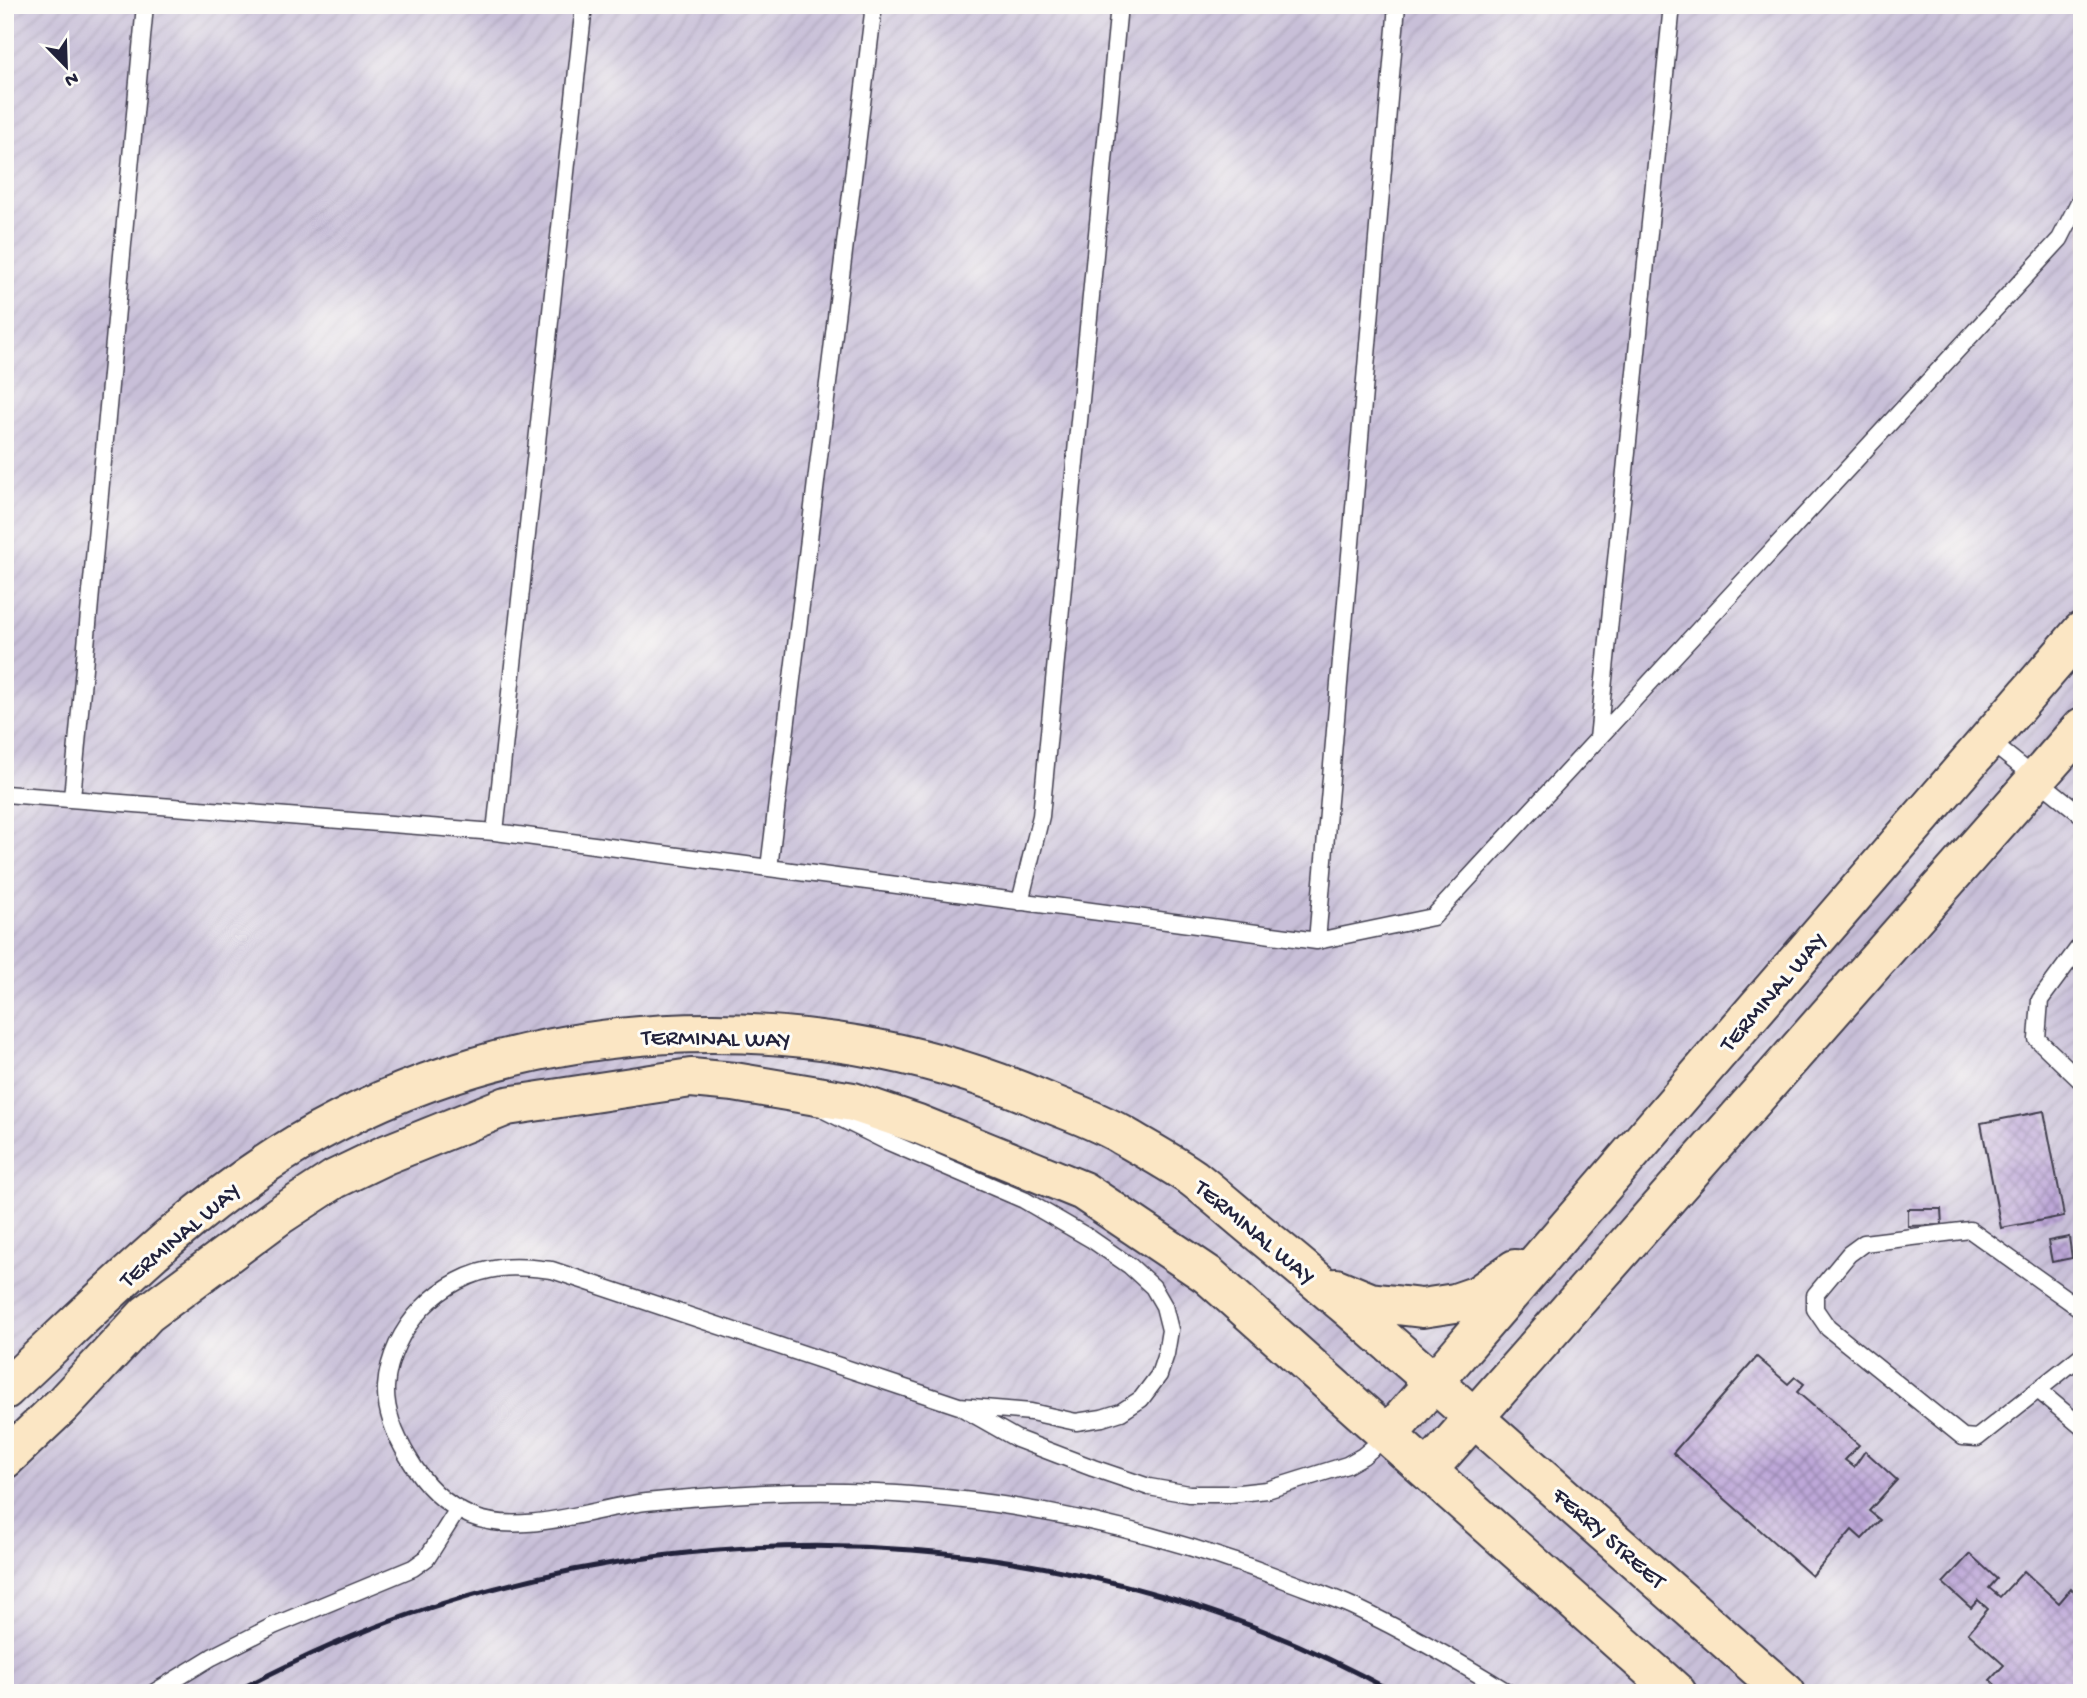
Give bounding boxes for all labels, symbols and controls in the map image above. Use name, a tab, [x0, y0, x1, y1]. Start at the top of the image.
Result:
north arrow	[32, 32, 102, 102]
text: N	[61, 65, 81, 91]
street label: TERMINAL WAY	[1713, 927, 1835, 1061]
street label: TERMINAL WAY	[639, 1025, 791, 1056]
street label: TERMINAL WAY	[1186, 1173, 1320, 1293]
street label: TERMINAL WAY	[113, 1178, 248, 1297]
street label: FERRY STREET	[1544, 1482, 1672, 1598]

